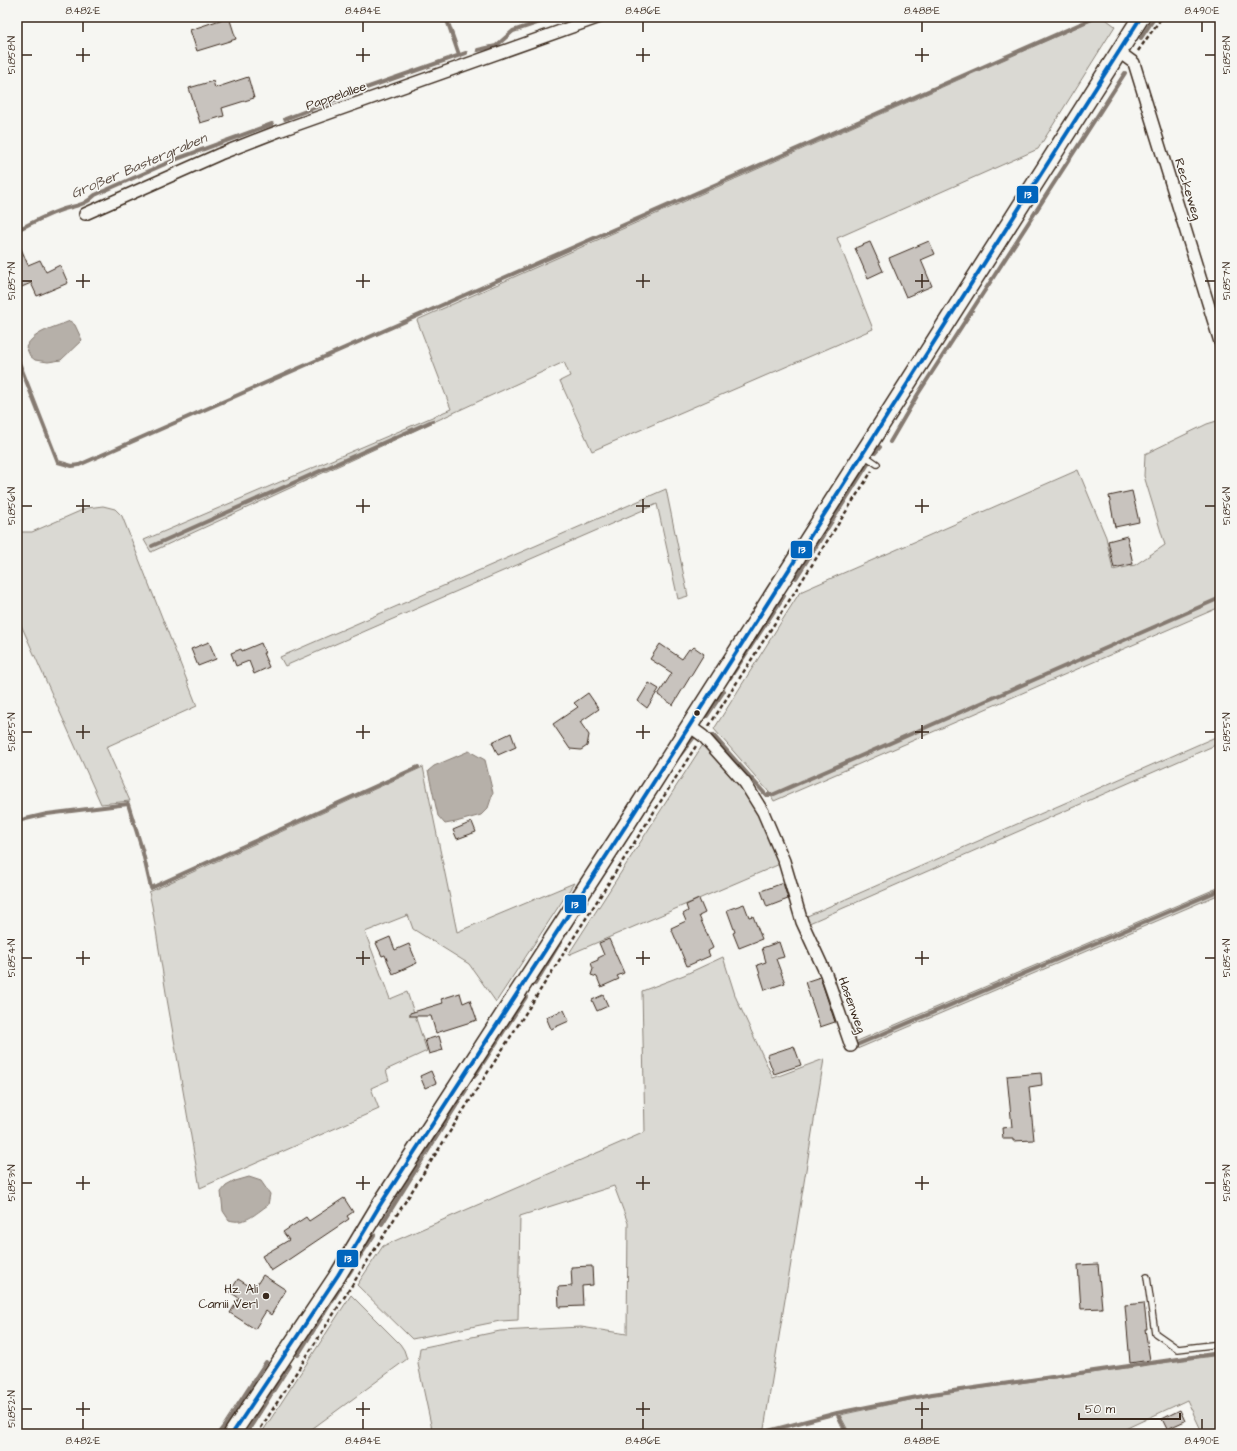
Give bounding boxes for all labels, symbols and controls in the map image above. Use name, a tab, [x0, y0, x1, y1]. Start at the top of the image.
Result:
text: 8.482°E	[65, 4, 101, 18]
text: 8.484°E	[345, 4, 381, 18]
text: 8.486°E	[625, 4, 661, 18]
text: 8.488°E	[904, 4, 940, 18]
text: 8.490°E	[1185, 4, 1219, 18]
text: 51.858°N	[5, 36, 19, 74]
text: 51.858°N	[1220, 36, 1234, 74]
street label: Pappelallee	[303, 77, 369, 115]
water label: Großer Bastergraben	[68, 128, 211, 204]
street label: Reckeweg	[1169, 156, 1206, 223]
line badge: 13	[1016, 185, 1039, 204]
text: 13	[1024, 187, 1032, 202]
text: 51.857°N	[5, 262, 19, 300]
text: 51.857°N	[1220, 262, 1234, 300]
text: 51.856°N	[5, 487, 19, 525]
text: 51.856°N	[1220, 487, 1234, 525]
line badge: 13	[790, 540, 813, 559]
text: 13	[798, 542, 806, 557]
unlabelled marker	[692, 708, 702, 718]
text: 51.855°N	[5, 713, 19, 751]
text: 51.855°N	[1220, 713, 1234, 751]
line badge: 13	[564, 894, 587, 914]
text: 13	[571, 897, 579, 912]
text: 51.854°N	[5, 939, 19, 977]
text: 51.854°N	[1220, 939, 1234, 977]
street label: Hasenweg	[833, 974, 871, 1036]
text: 51.853°N	[5, 1165, 19, 1201]
text: 51.853°N	[1220, 1165, 1234, 1201]
line badge: 13	[336, 1249, 359, 1268]
text: 13	[344, 1251, 352, 1266]
place label: Hz. Ali Camii Verl	[199, 1280, 258, 1313]
marker: Hz. Ali Camii Verl	[261, 1291, 271, 1301]
text: 51.852°N	[5, 1390, 19, 1428]
scale bar	[1079, 1395, 1180, 1421]
text: 50 m	[1085, 1401, 1116, 1418]
text: 8.482°E	[65, 1434, 101, 1448]
text: 8.484°E	[345, 1434, 381, 1448]
text: 8.486°E	[625, 1434, 661, 1448]
text: 8.488°E	[904, 1434, 940, 1448]
text: 8.490°E	[1185, 1434, 1219, 1448]

